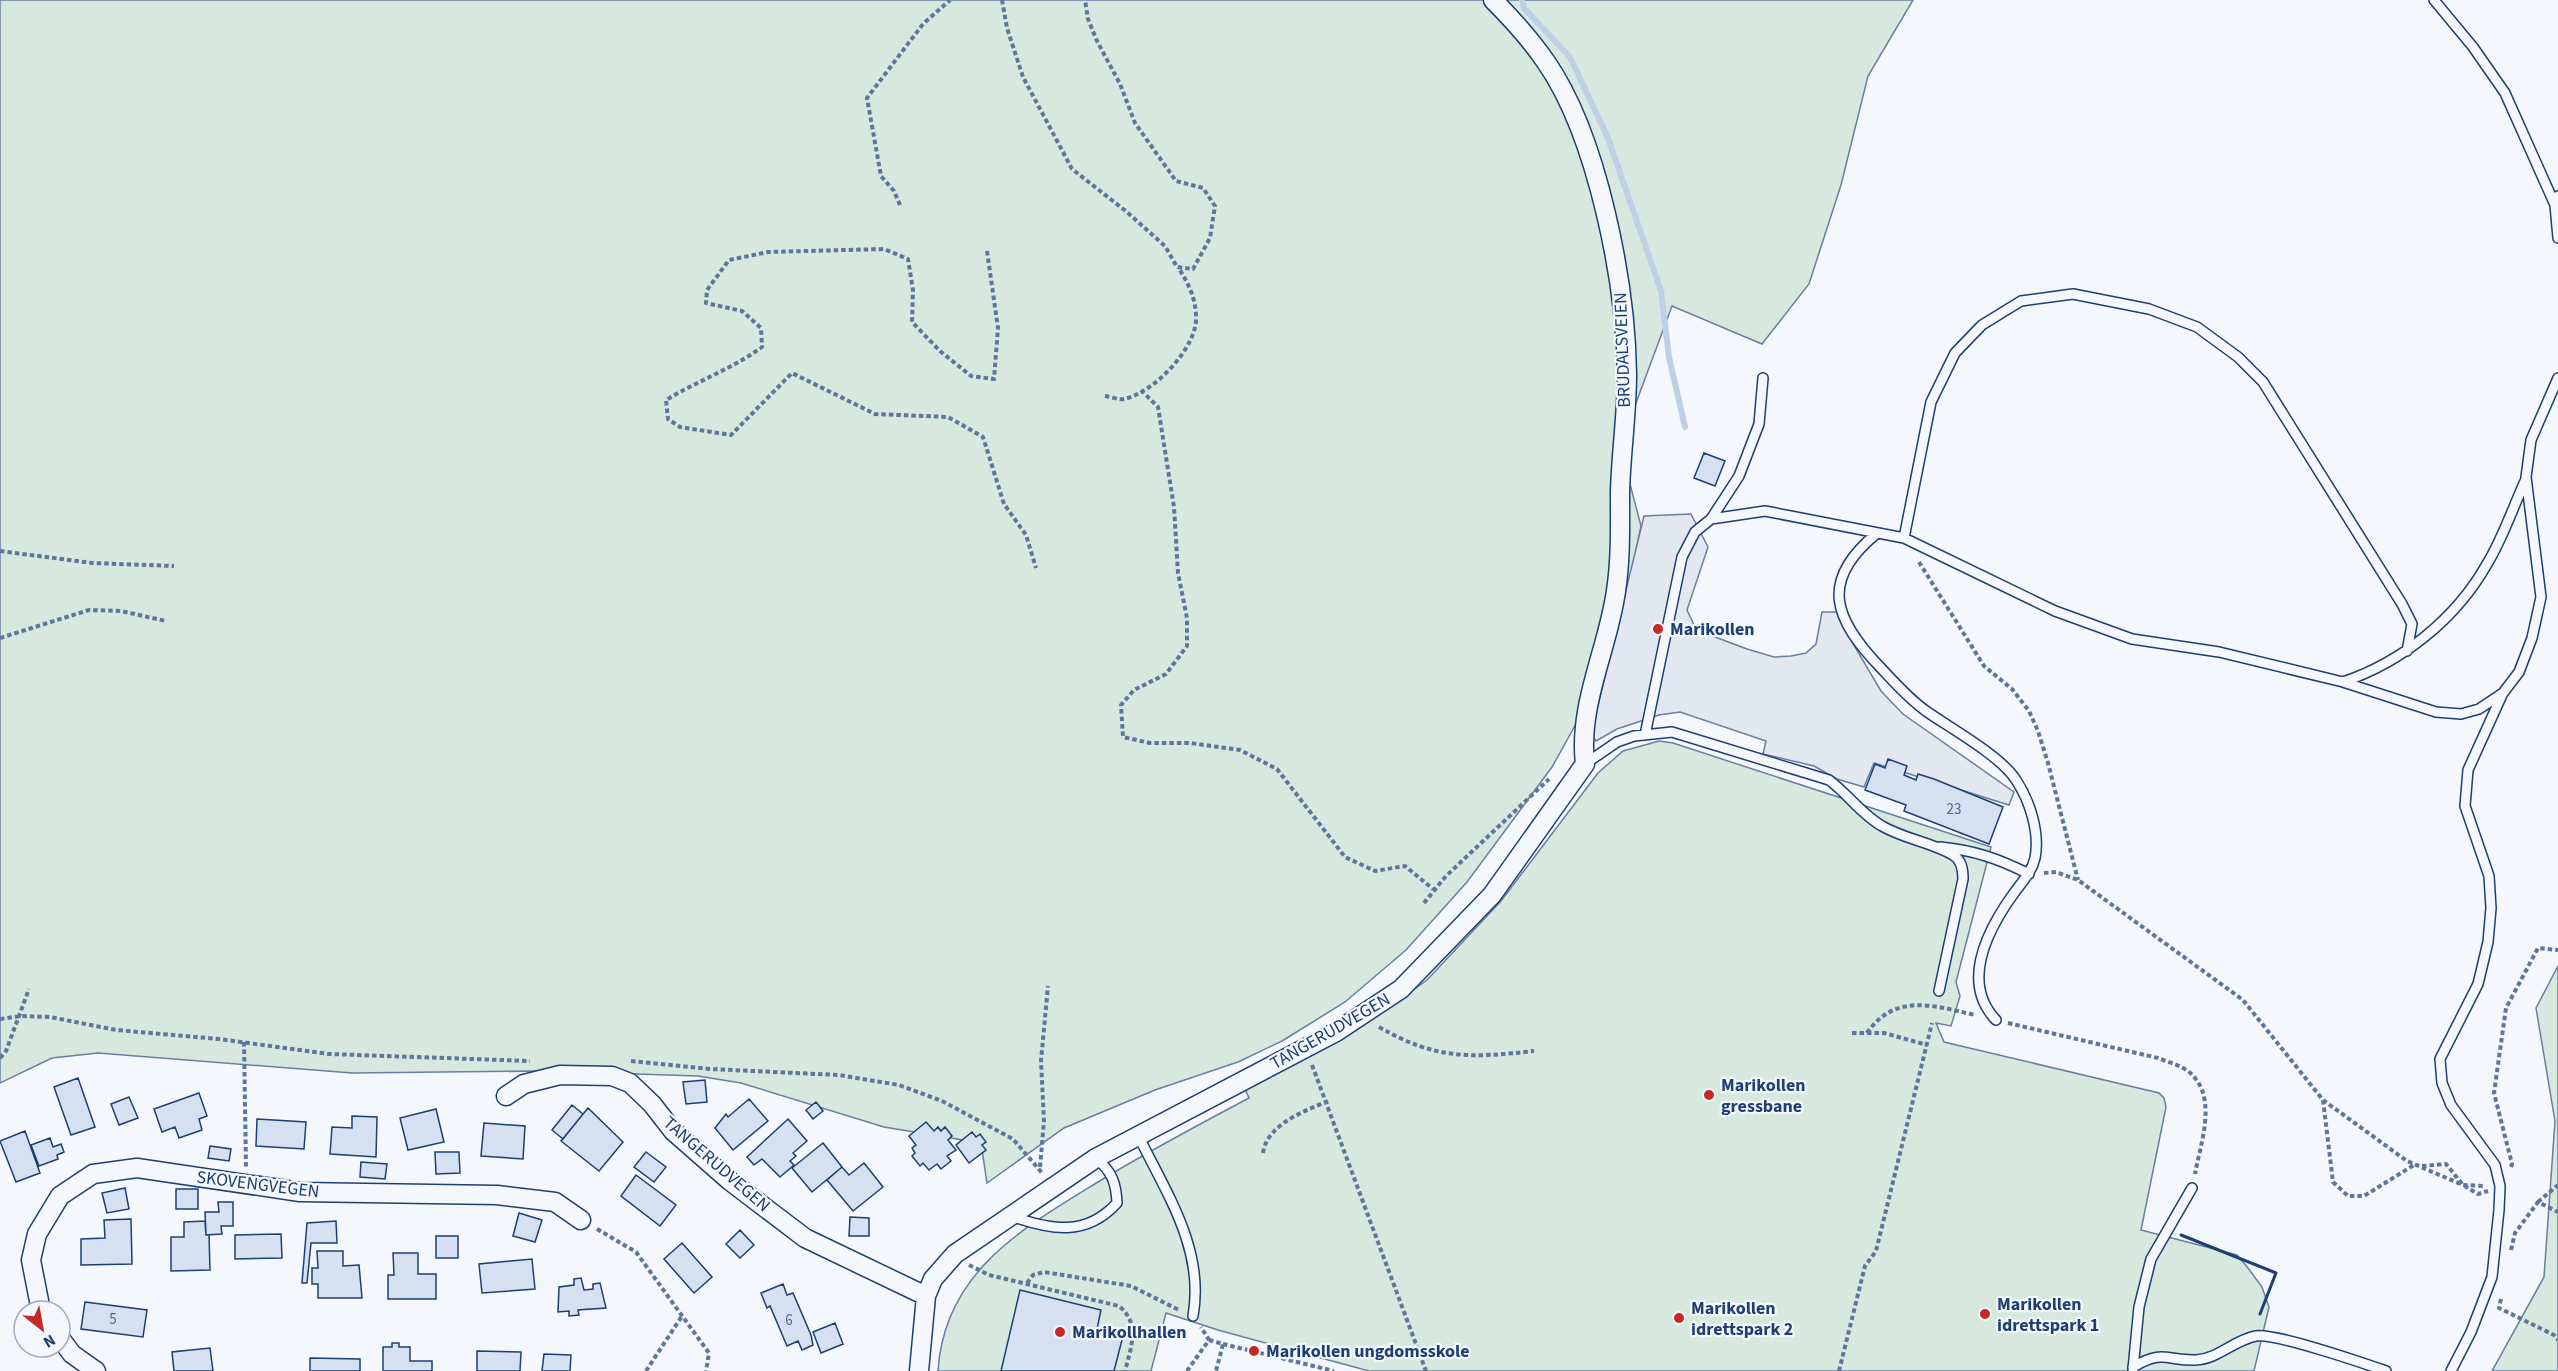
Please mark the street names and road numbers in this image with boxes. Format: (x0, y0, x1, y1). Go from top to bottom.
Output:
street label: BRUDALSVEIEN (1608, 292, 1637, 408)
street label: TANGERUDVEGEN (1266, 987, 1395, 1076)
street label: TANGERUDVEGEN (658, 1111, 776, 1218)
street label: SKOVENGVEGEN (195, 1165, 321, 1204)

